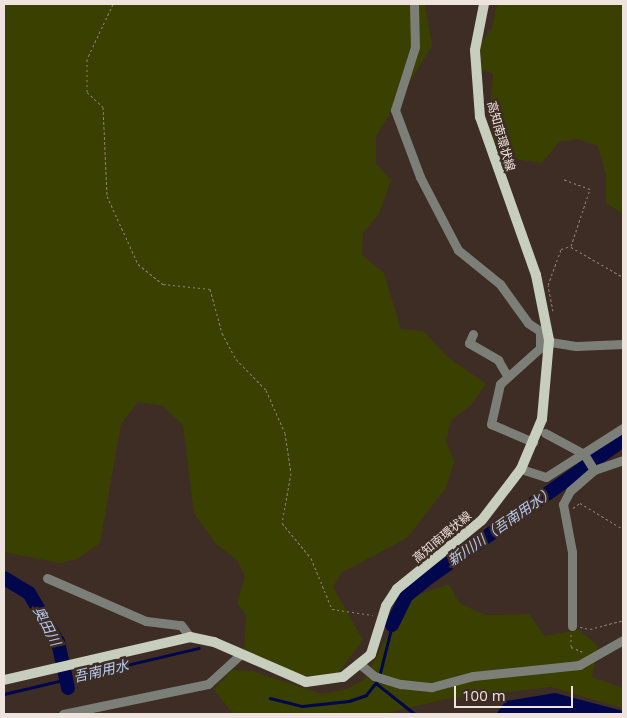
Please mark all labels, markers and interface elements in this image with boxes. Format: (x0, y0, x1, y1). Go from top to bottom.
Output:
street label: 高知南環状線 (484, 99, 518, 173)
water label: 新川川（吾南用水） (445, 483, 557, 569)
street label: 高知南環状線 (410, 508, 474, 566)
water label: 奥田川 (30, 603, 64, 649)
water label: 吾南用水 (72, 657, 130, 685)
scale bar (457, 676, 576, 708)
text: 100 m (462, 685, 506, 705)

